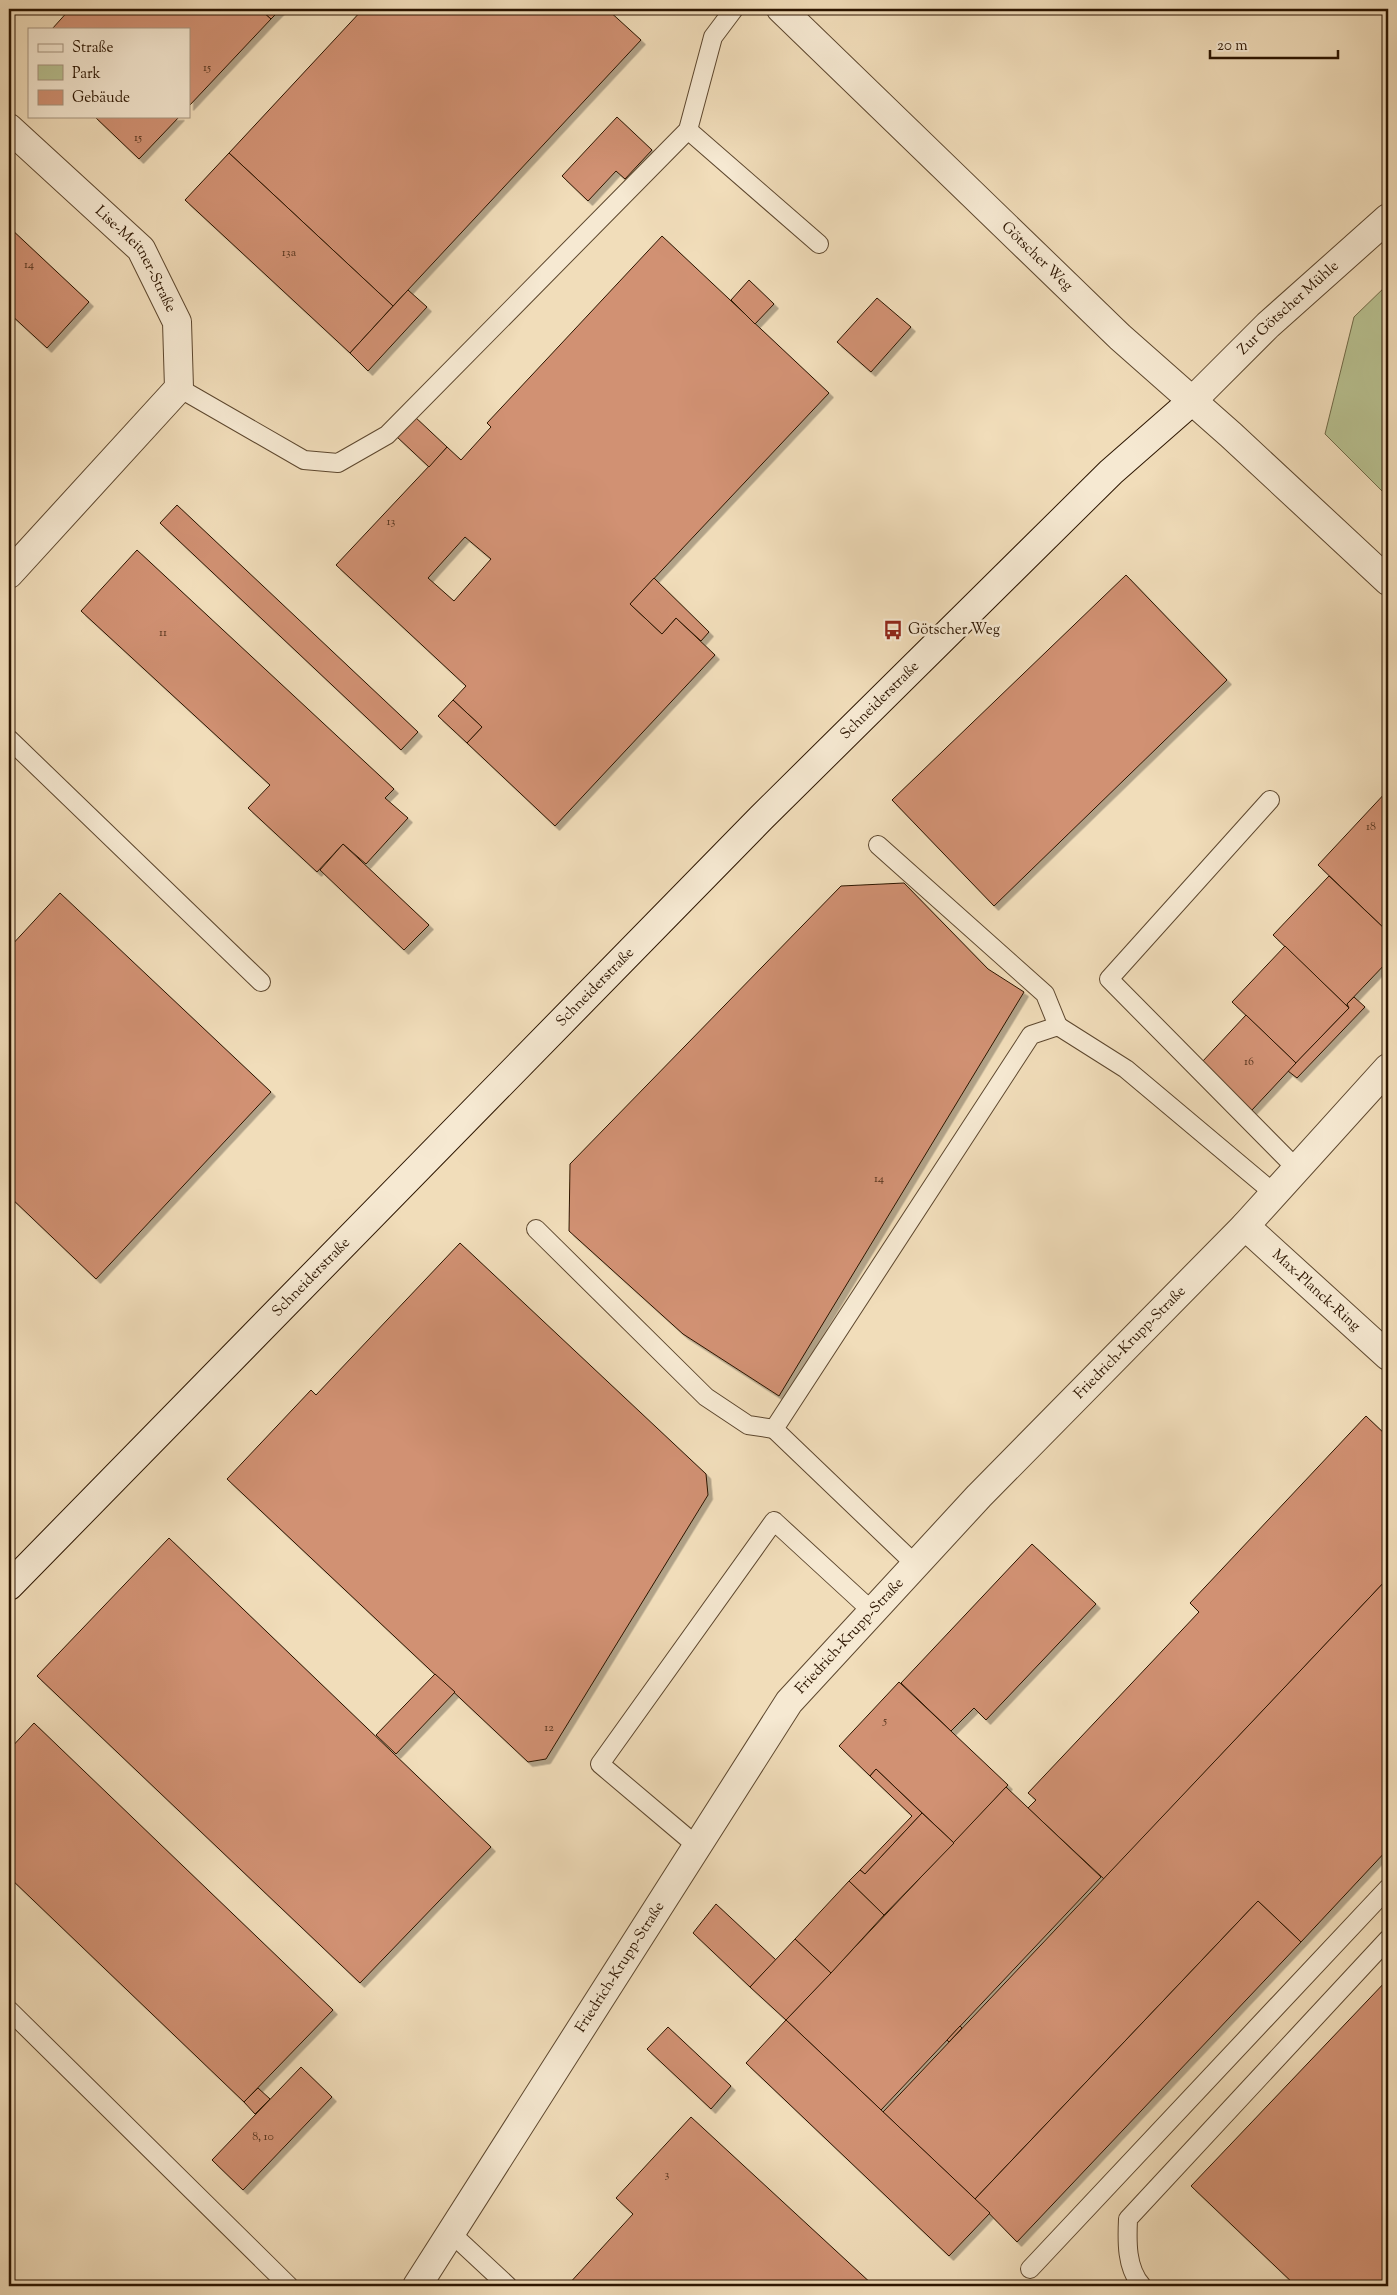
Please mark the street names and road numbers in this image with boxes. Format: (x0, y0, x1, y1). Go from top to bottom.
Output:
street label: Lise-Meitner-Straße (90, 201, 181, 316)
street label: Götscher Weg (996, 217, 1077, 296)
street label: Zur Götscher Mühle (1233, 256, 1344, 360)
street label: Schneiderstraße (836, 657, 924, 744)
street label: Schneiderstraße (551, 943, 639, 1032)
street label: Schneiderstraße (267, 1233, 355, 1322)
street label: Max-Planck-Ring (1267, 1245, 1365, 1336)
street label: Friedrich-Krupp-Straße (1069, 1281, 1191, 1404)
street label: Friedrich-Krupp-Straße (791, 1573, 909, 1699)
street label: Friedrich-Krupp-Straße (571, 1898, 670, 2037)

